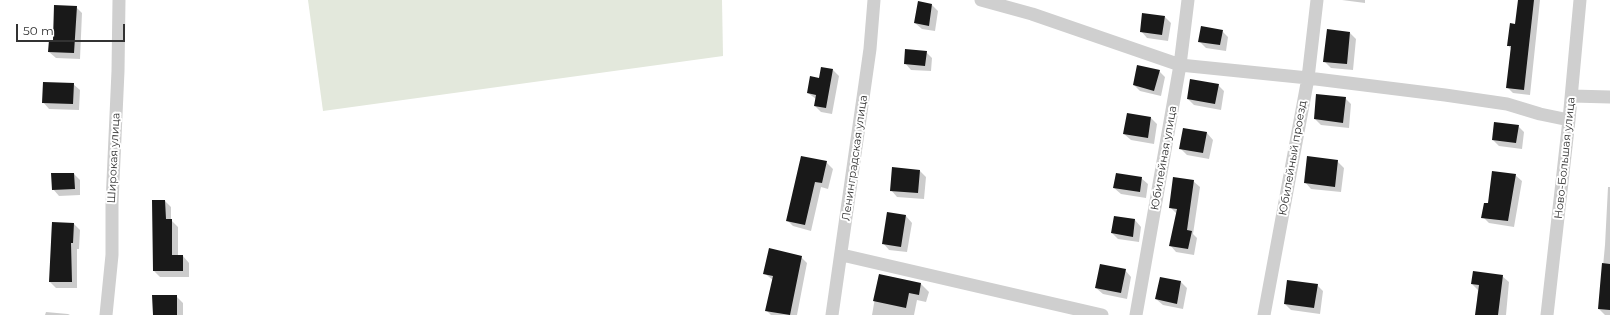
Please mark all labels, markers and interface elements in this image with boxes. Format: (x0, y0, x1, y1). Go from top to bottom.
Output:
scale bar (18, 16, 127, 42)
text: 50 m (23, 23, 54, 38)
street label: Ленинградская улица (840, 94, 870, 222)
street label: Ново-Большая улица (1552, 96, 1578, 220)
street label: Юбилейный проезд (1276, 100, 1310, 216)
street label: Юбилейная улица (1148, 105, 1180, 211)
street label: Широкая улица (105, 112, 123, 204)

